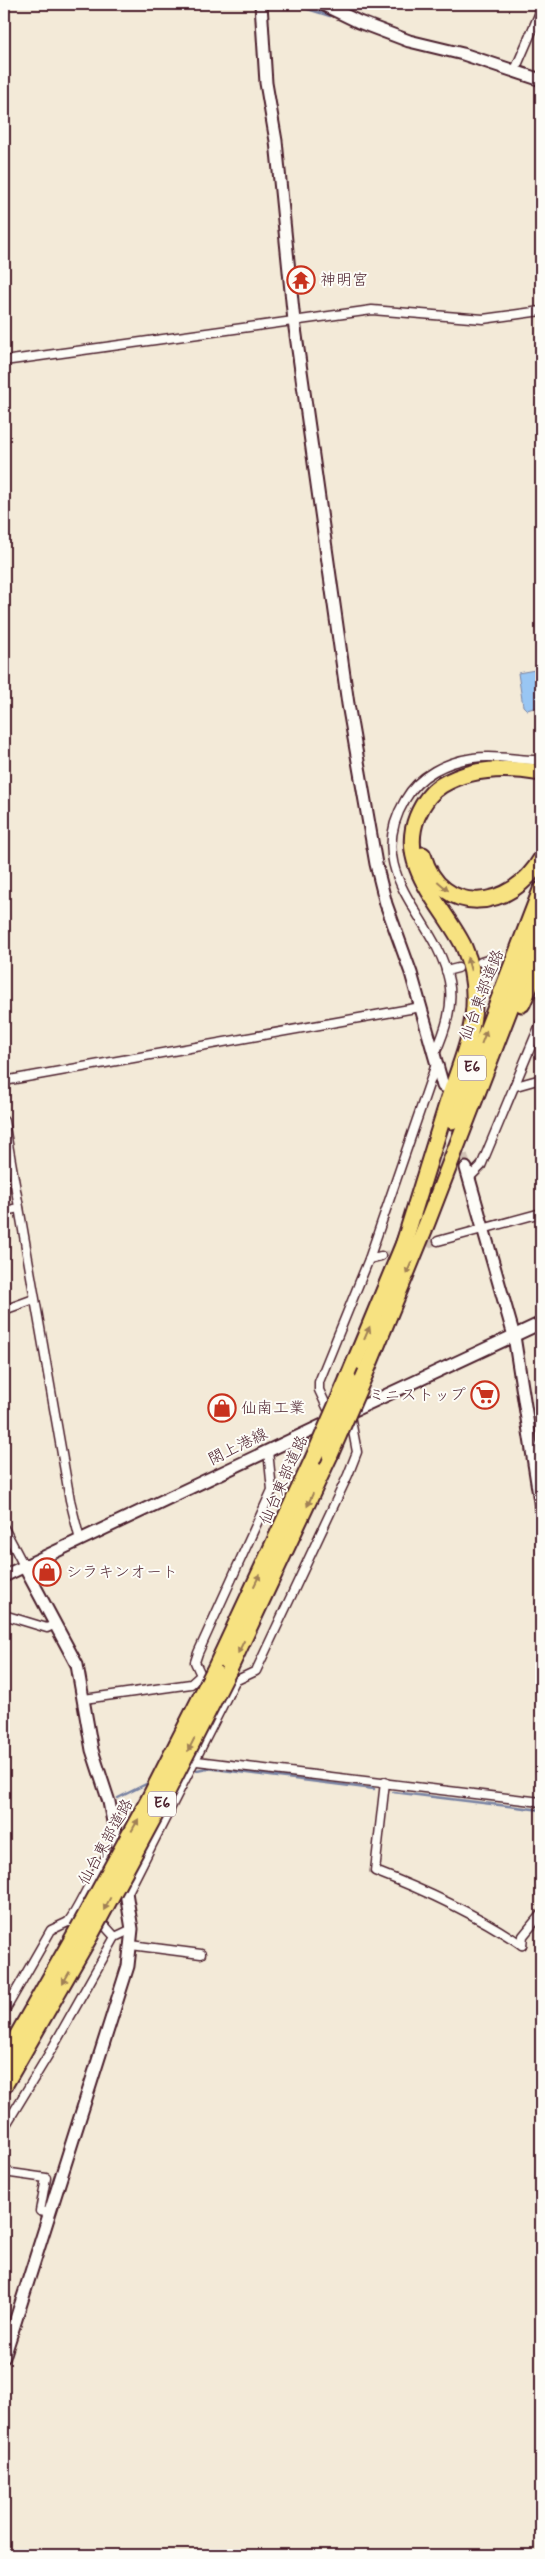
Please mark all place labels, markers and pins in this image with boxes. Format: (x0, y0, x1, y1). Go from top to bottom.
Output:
temple icon: 神明宮 (286, 265, 316, 295)
place label: 神明宮 (320, 270, 368, 291)
supermarket icon: ミニストップ (470, 1380, 500, 1410)
place label: ミニストップ (368, 1385, 466, 1406)
shop icon: 仙南工業 (207, 1393, 237, 1423)
place label: 仙南工業 (241, 1398, 305, 1419)
shop icon: シラキンオート (32, 1557, 62, 1587)
place label: シラキンオート (66, 1562, 178, 1583)

